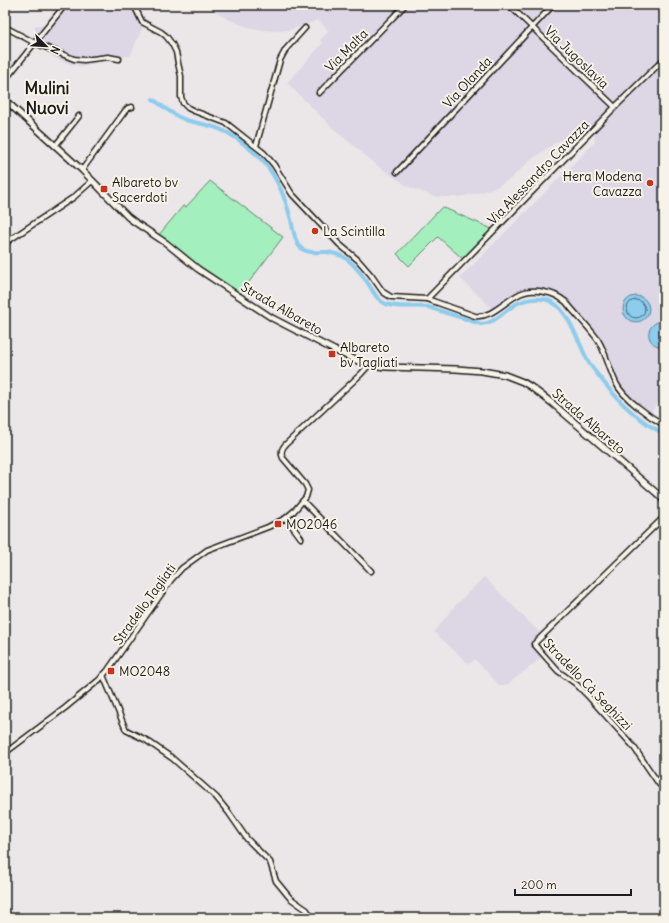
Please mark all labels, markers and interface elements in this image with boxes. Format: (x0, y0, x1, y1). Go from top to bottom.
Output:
street label: Via Jugoslavia (541, 22, 612, 92)
street label: Via Malta (321, 25, 372, 76)
north arrow (26, 26, 66, 66)
text: N (47, 44, 63, 56)
street label: Via Olanda (439, 53, 496, 112)
district label: Mulini Nuovi (25, 77, 70, 119)
street label: Via Alessandro Cavazza (484, 116, 593, 228)
place label: Hera Modena Cavazza (563, 168, 642, 200)
place label: Albareto bv Sacerdoti (112, 174, 179, 206)
marker: Hera Modena Cavazza (645, 178, 655, 188)
marker: Albareto bv Sacerdoti (99, 184, 109, 194)
place label: La Scintilla (323, 223, 385, 240)
marker: La Scintilla (310, 226, 320, 236)
street label: Strada Albareto (238, 278, 326, 339)
place label: Albareto bv Tagliati (340, 339, 398, 371)
marker: Albareto bv Tagliati (327, 349, 337, 359)
street label: Strada Albareto (549, 385, 629, 458)
place label: MO2046 (286, 516, 337, 533)
marker: MO2046 (273, 519, 283, 529)
street label: Stradello Tagliati (109, 560, 179, 648)
street label: Stradello Cà Seghizzi (540, 635, 636, 734)
place label: MO2048 (119, 663, 170, 680)
marker: MO2048 (106, 666, 116, 676)
scale bar (515, 871, 631, 897)
text: 200 m (521, 877, 557, 892)

